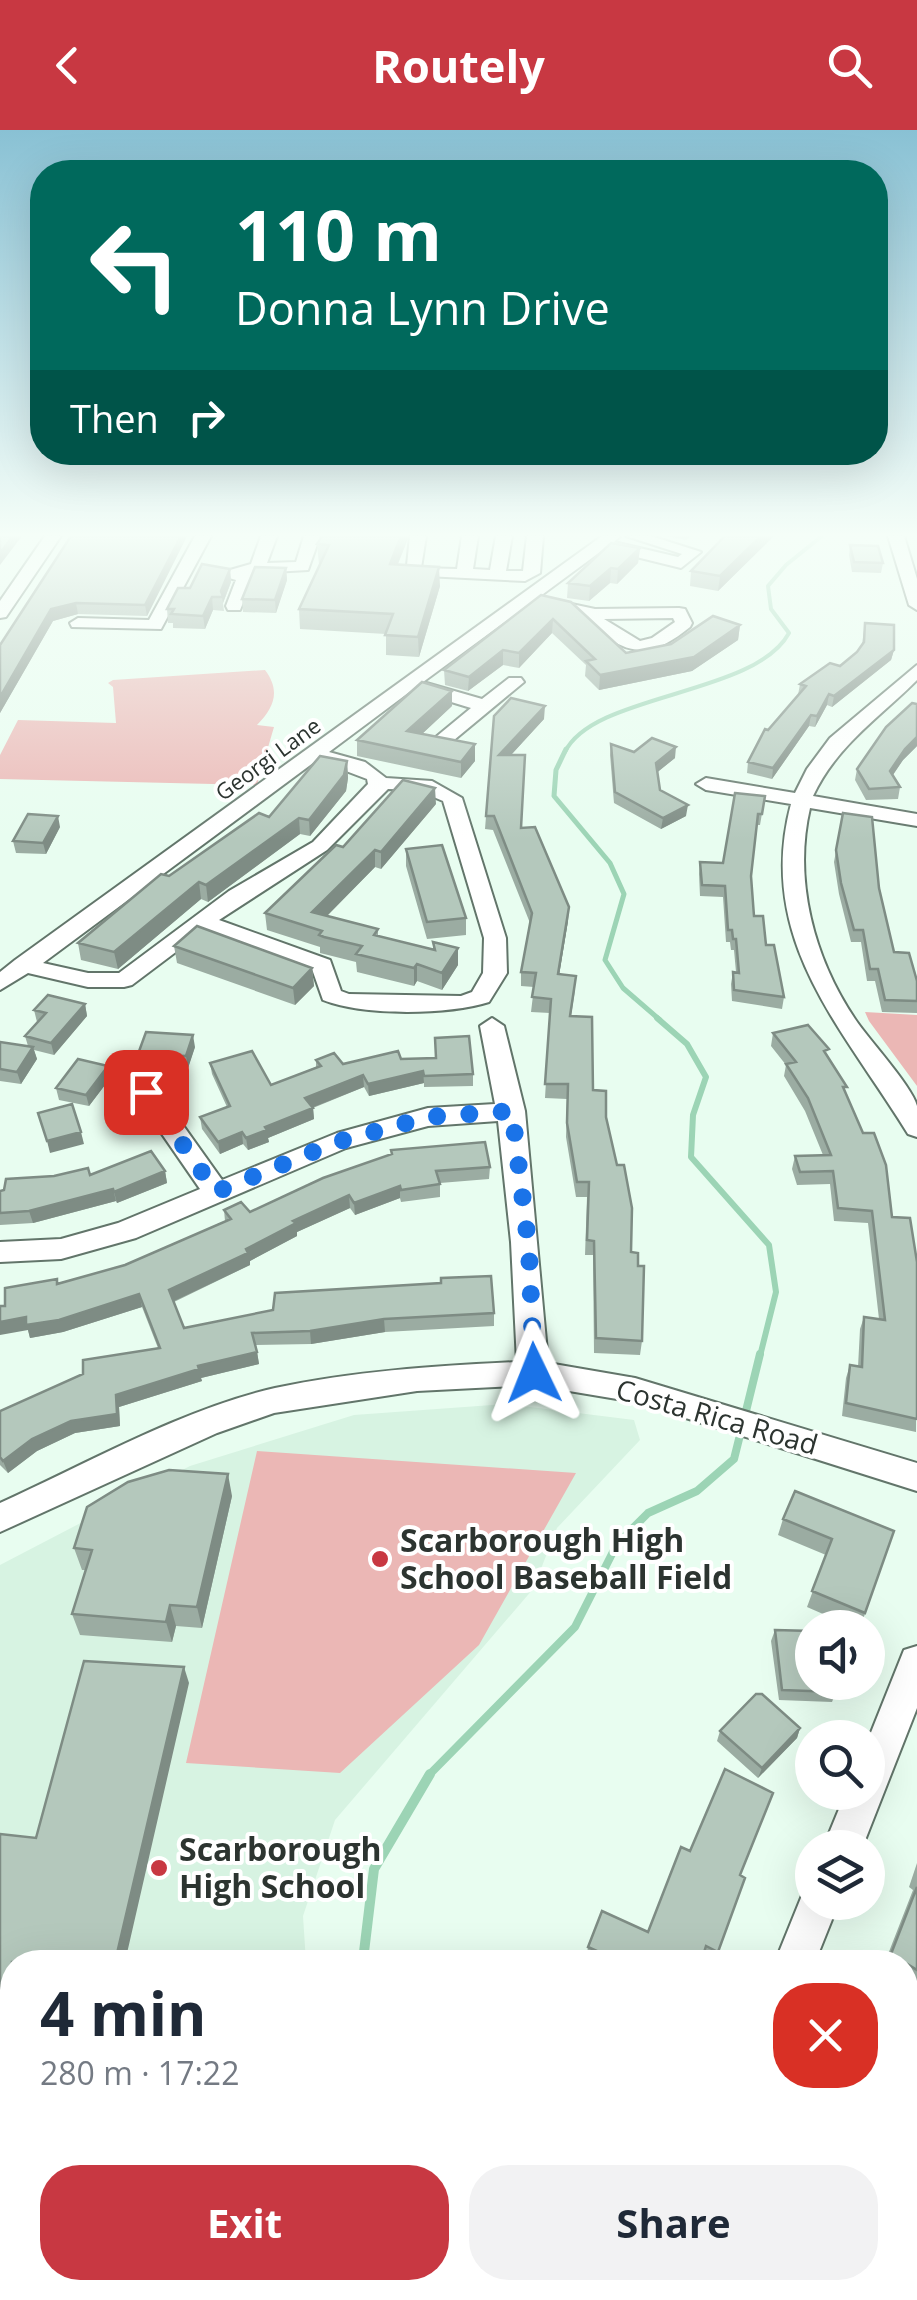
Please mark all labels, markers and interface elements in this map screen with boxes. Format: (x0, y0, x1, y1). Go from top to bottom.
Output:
text: Routely (372, 35, 545, 96)
icon: back (40, 38, 95, 93)
icon: search (822, 38, 877, 93)
text: 110 m (235, 186, 442, 282)
icon: left (70, 200, 200, 330)
text: Donna Lynn Drive (235, 277, 610, 338)
icon: right (179, 390, 234, 445)
text: Then (70, 392, 159, 444)
street label: Georgi Lane (209, 710, 326, 807)
pin (104, 1050, 189, 1135)
icon: arrive (119, 1065, 174, 1120)
position arrow (482, 1321, 586, 1425)
street label: Costa Rica Road (612, 1369, 823, 1463)
place label: Scarborough High School Baseball Field (400, 1518, 732, 1598)
marker: Scarborough High School Baseball Field (369, 1548, 391, 1570)
map controls (795, 1610, 885, 1920)
button: sound (795, 1610, 885, 1700)
button: search (795, 1720, 885, 1810)
place label: Scarborough High School (179, 1827, 381, 1907)
button: layers (795, 1830, 885, 1920)
marker: Scarborough High School (148, 1857, 170, 1879)
text: 4 min (40, 1972, 207, 2054)
button: close (773, 1983, 878, 2088)
text: 280 m · 17:22 (40, 2051, 239, 2094)
button: Exit (40, 2165, 449, 2280)
button: Share (469, 2165, 878, 2280)

